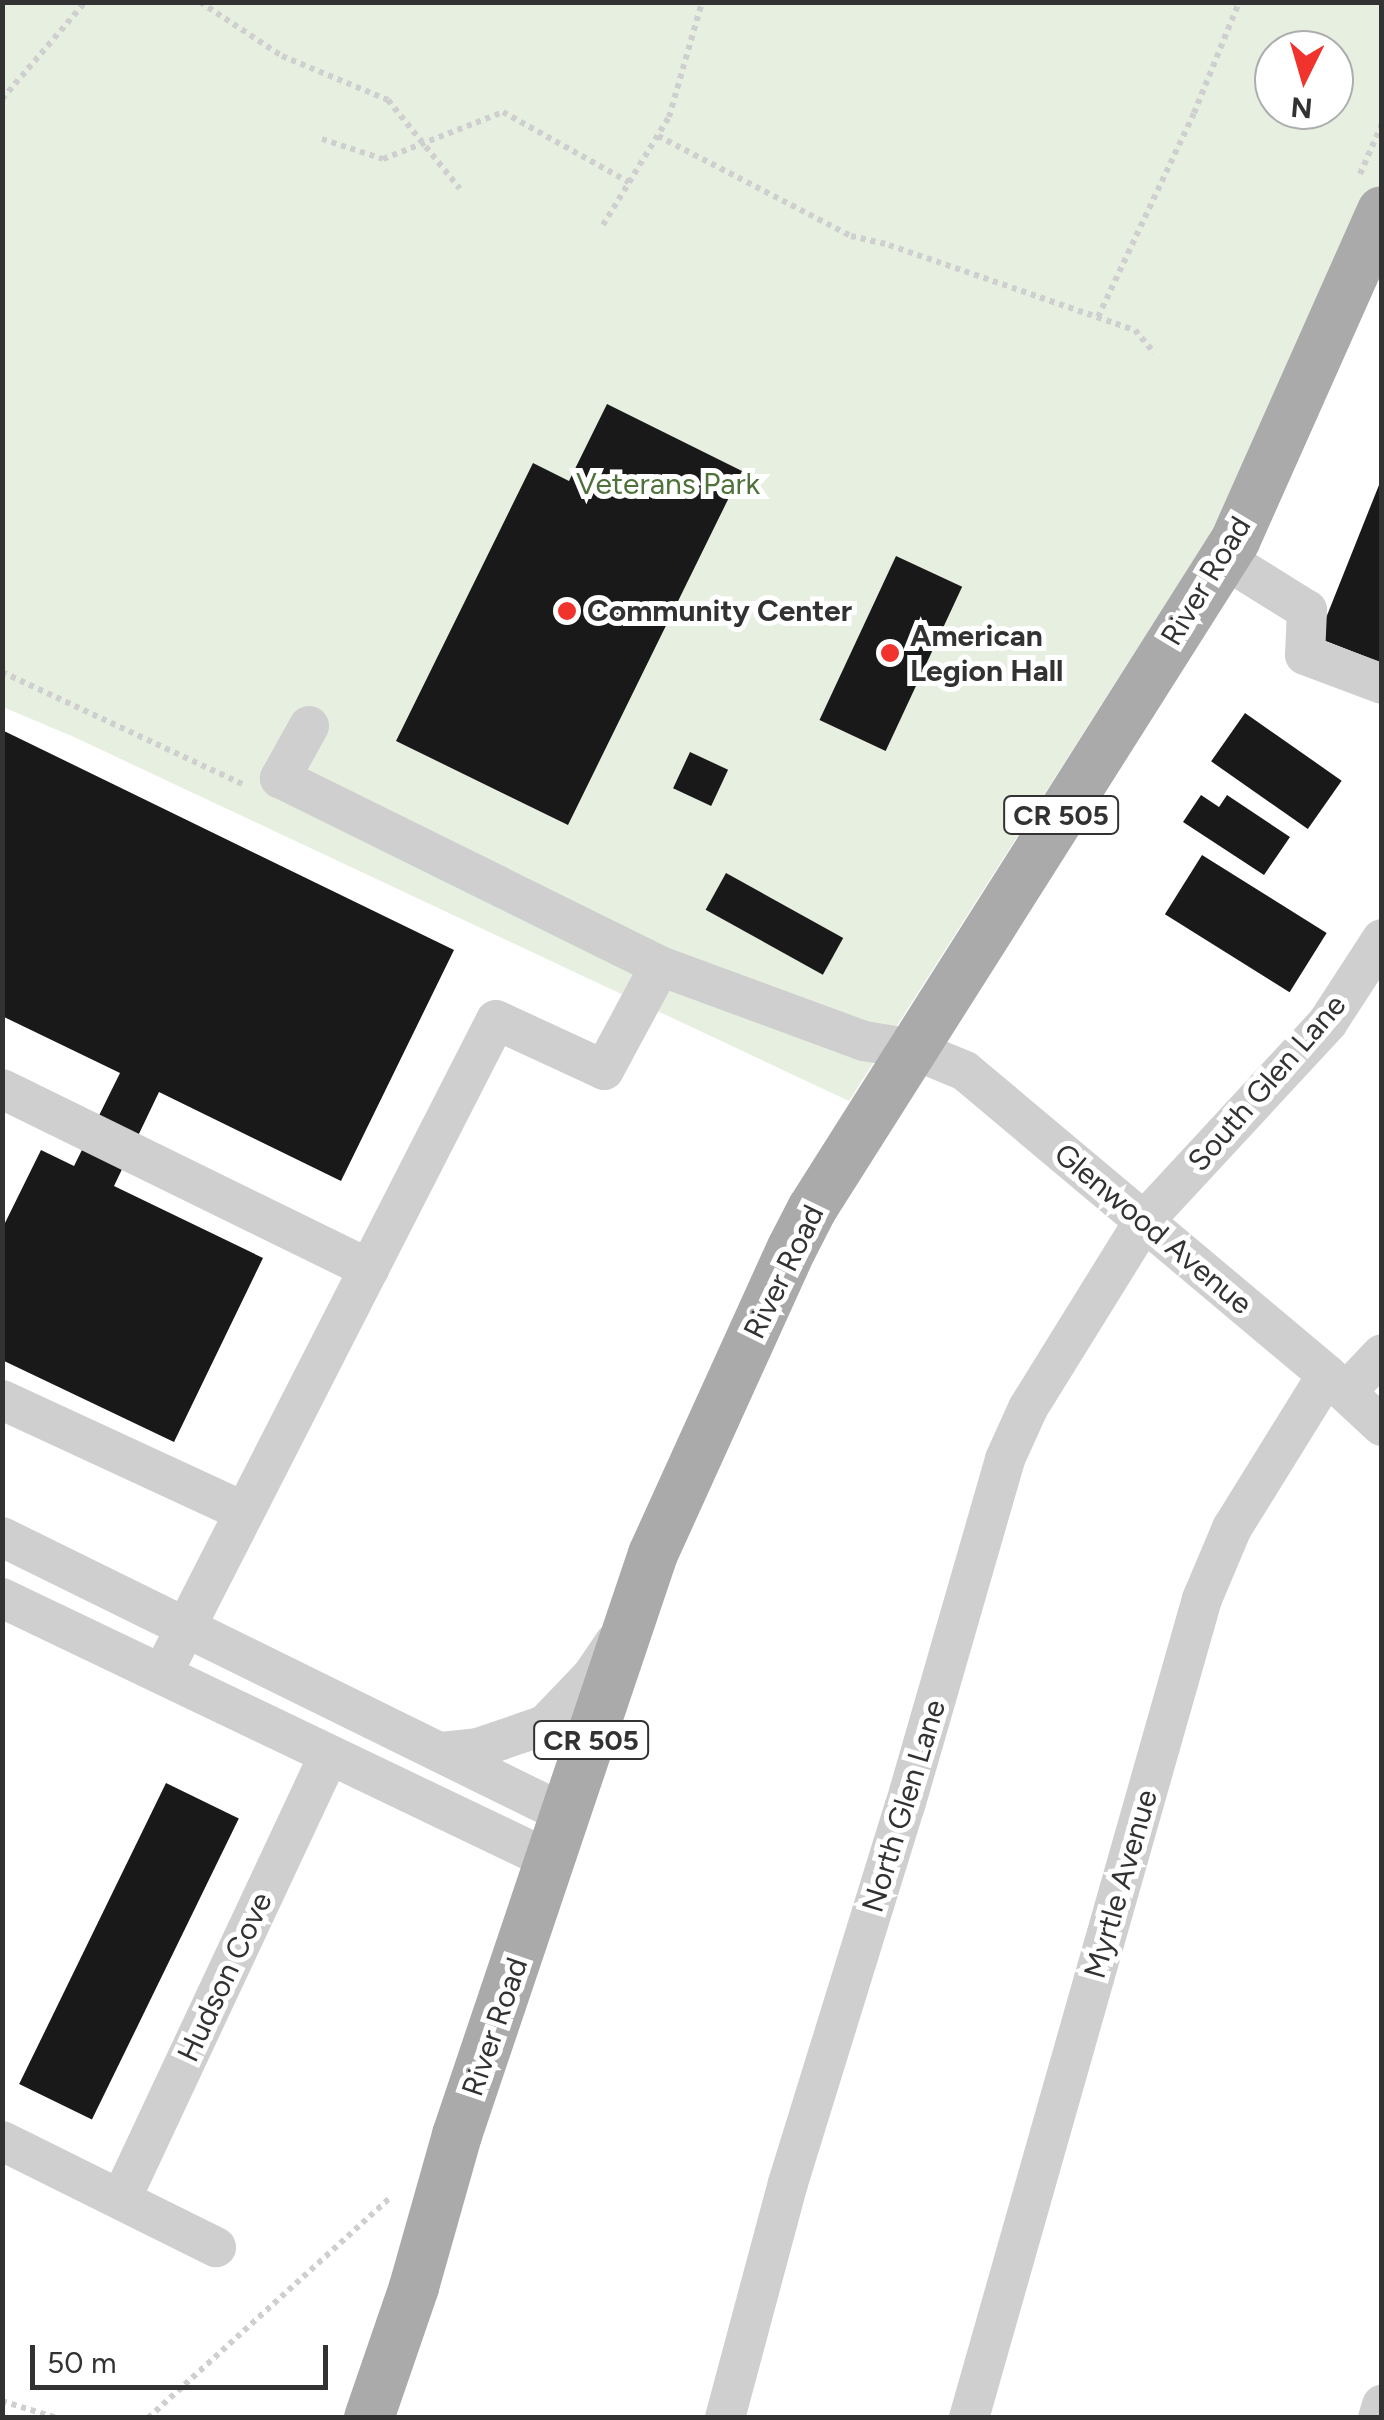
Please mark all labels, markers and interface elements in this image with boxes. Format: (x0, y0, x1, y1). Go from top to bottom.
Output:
north arrow (1254, 30, 1354, 130)
text: N (1289, 90, 1314, 126)
park label: Veterans Park (576, 466, 760, 502)
street label: River Road (1153, 510, 1259, 652)
place label: Community Center (587, 593, 852, 629)
marker: Community Center (556, 600, 578, 622)
place label: American Legion Hall (910, 618, 1063, 688)
marker: American Legion Hall (879, 642, 901, 664)
road number: CR 505 (1001, 792, 1121, 838)
street label: South Glen Lane (1181, 987, 1353, 1179)
street label: Glenwood Avenue (1047, 1136, 1259, 1322)
street label: River Road (736, 1199, 832, 1345)
street label: North Glen Lane (855, 1695, 953, 1917)
road number: CR 505 (531, 1717, 651, 1763)
street label: Myrtle Avenue (1077, 1786, 1165, 1982)
street label: Hudson Cove (170, 1887, 280, 2067)
street label: River Road (455, 1953, 535, 2101)
scale bar (35, 2325, 332, 2387)
text: 50 m (47, 2344, 116, 2381)

